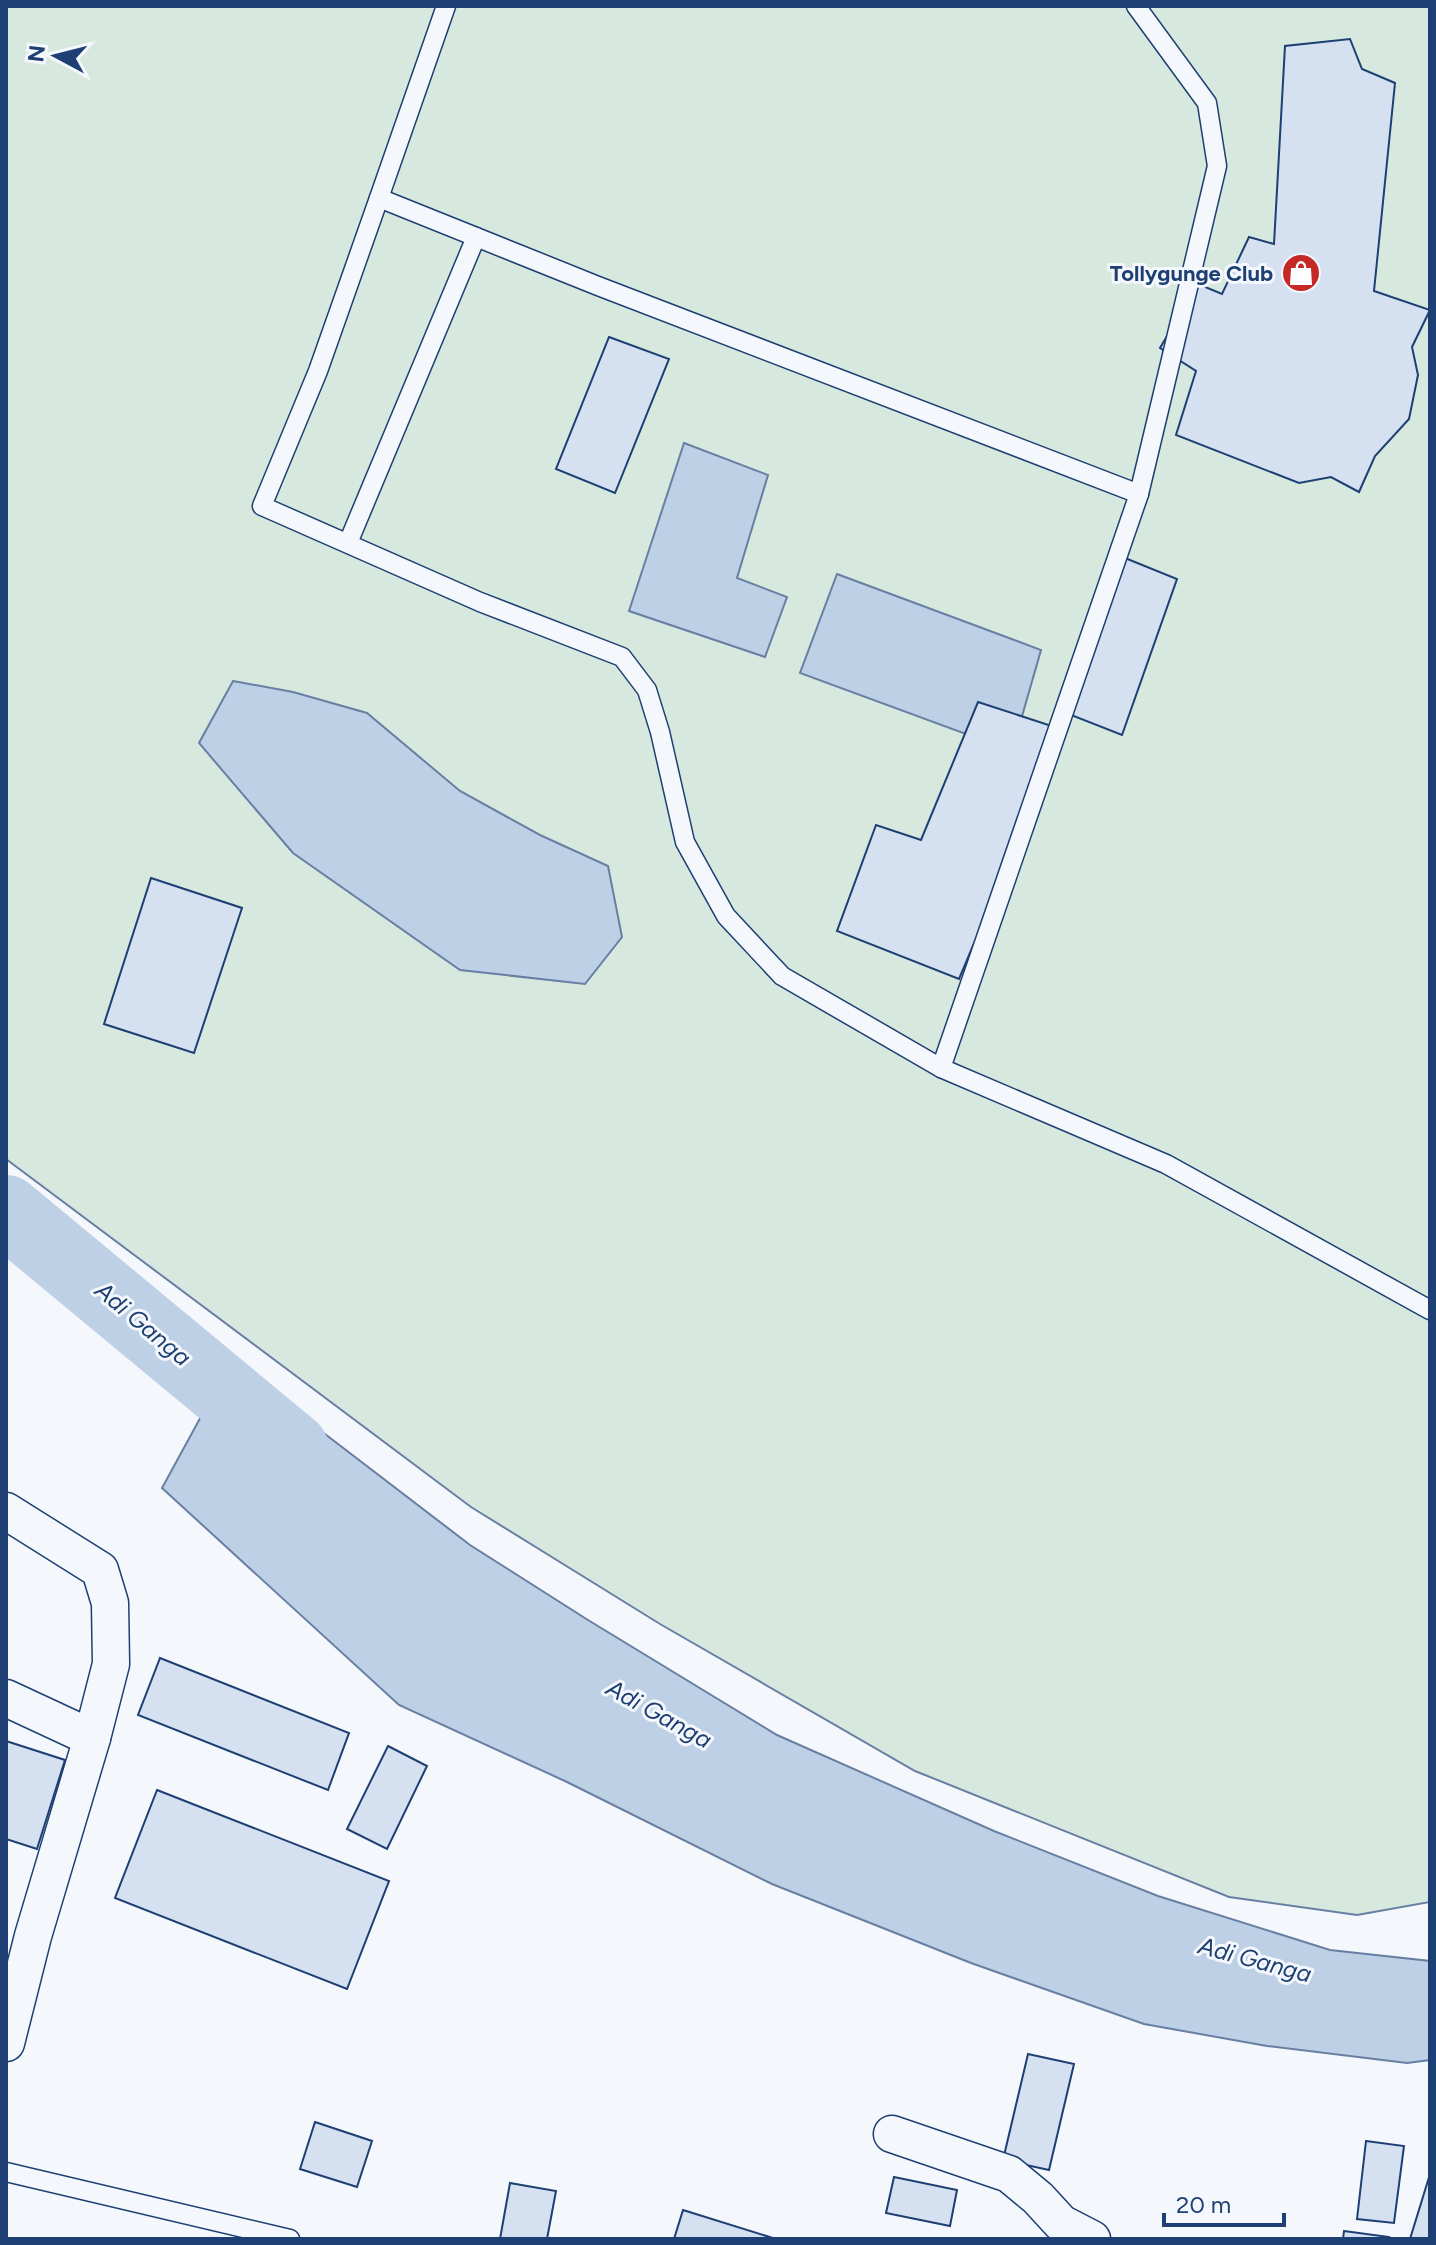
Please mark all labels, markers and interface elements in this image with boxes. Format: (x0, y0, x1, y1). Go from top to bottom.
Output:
north arrow (16, 16, 96, 96)
text: N (22, 44, 51, 64)
shop icon: Tollygunge Club (1280, 252, 1322, 294)
place label: Tollygunge Club (1110, 260, 1273, 287)
water label: Adi Ganga (89, 1275, 197, 1372)
water label: Adi Ganga (601, 1672, 717, 1754)
water label: Adi Ganga (1195, 1930, 1315, 1988)
scale bar (1164, 2177, 1284, 2227)
text: 20 m (1176, 2190, 1231, 2219)

